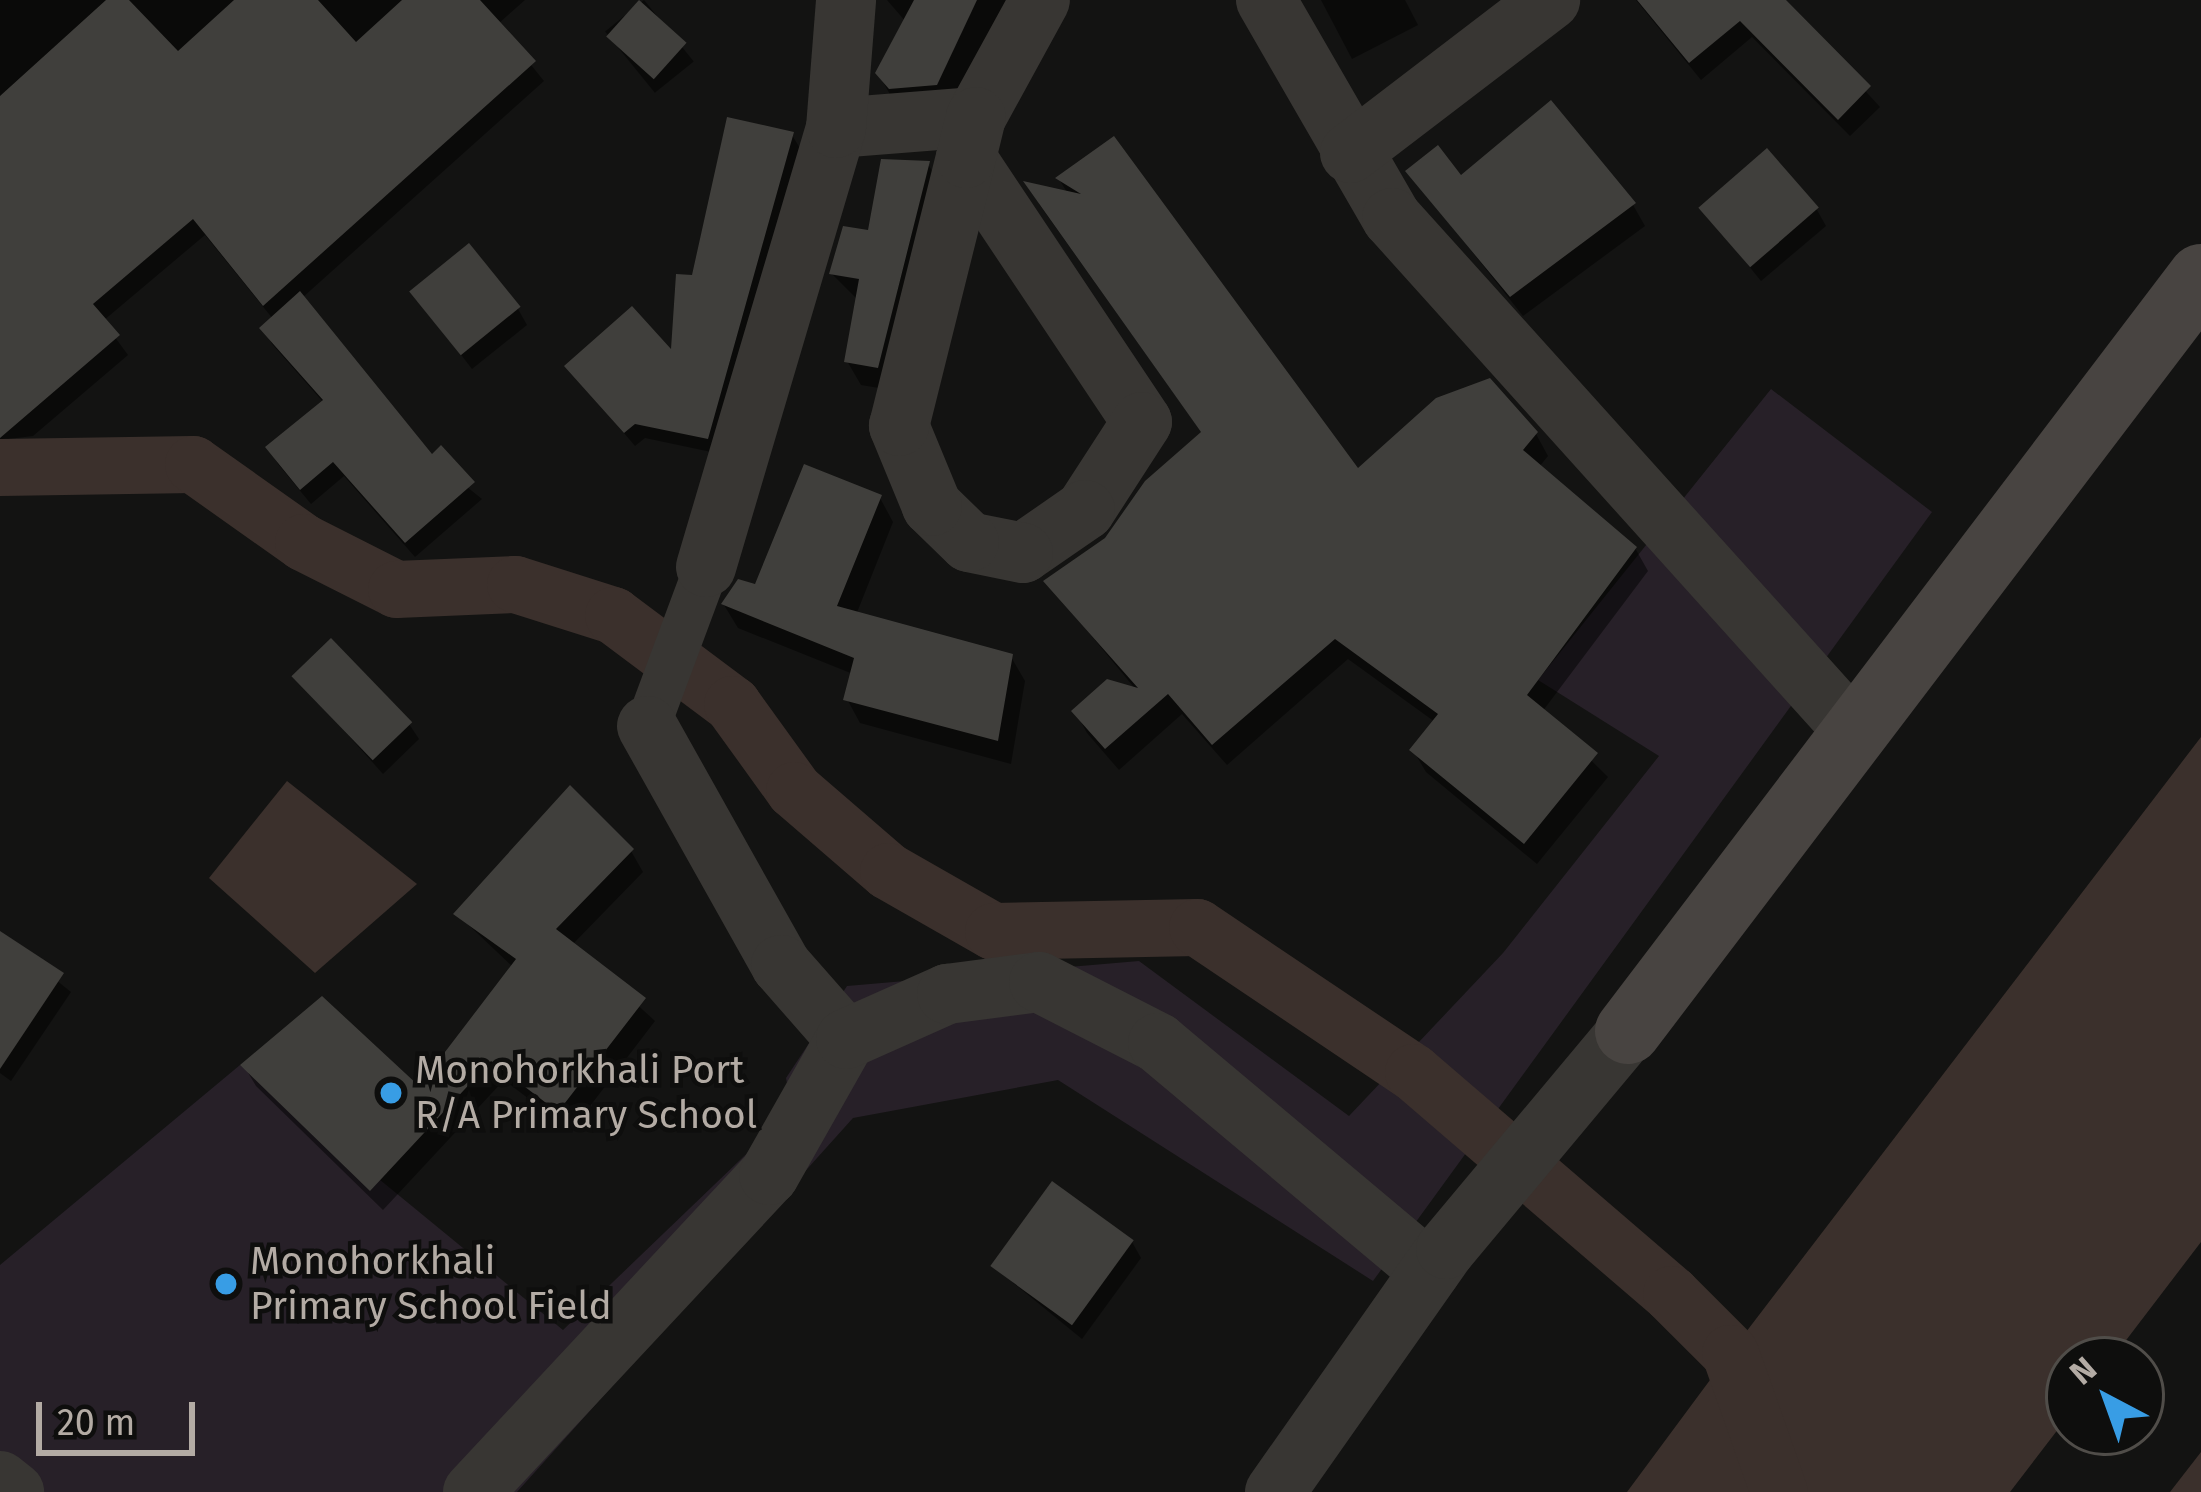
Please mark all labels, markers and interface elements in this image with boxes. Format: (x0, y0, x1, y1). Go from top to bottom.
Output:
place label: Monohorkhali Port R/A Primary School (415, 1048, 757, 1139)
marker: Monohorkhali Port R/A Primary School (378, 1080, 404, 1106)
place label: Monohorkhali Primary School Field (250, 1239, 612, 1330)
marker: Monohorkhali Primary School Field (213, 1271, 239, 1297)
north arrow (2045, 1336, 2165, 1456)
text: N (2062, 1349, 2105, 1393)
scale bar (42, 1378, 201, 1452)
text: 20 m (57, 1401, 135, 1445)

